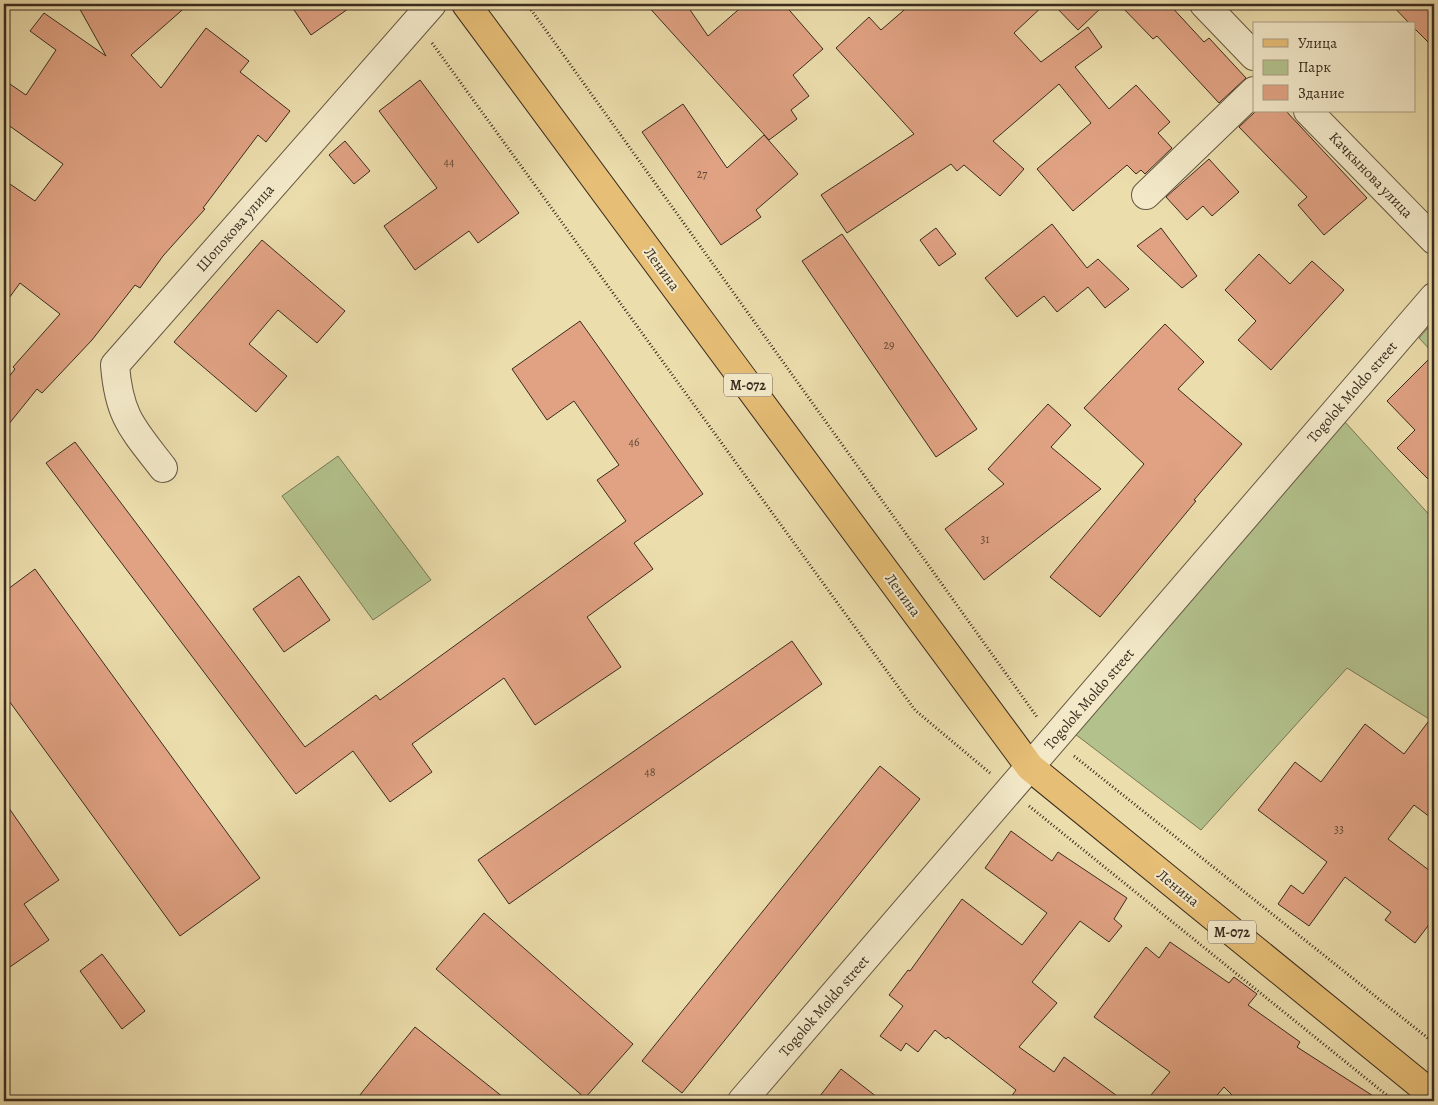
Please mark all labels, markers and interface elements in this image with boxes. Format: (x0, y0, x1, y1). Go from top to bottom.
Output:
legend (1253, 22, 1416, 112)
text: Улица (1298, 33, 1337, 53)
text: Парк (1298, 57, 1331, 77)
text: Здание (1298, 83, 1345, 103)
street label: Качкынова улица (1325, 127, 1417, 223)
house number: 44 (444, 154, 455, 170)
house number: 27 (697, 166, 708, 182)
street label: Шопокова улица (191, 180, 279, 276)
street label: Ленина (639, 243, 685, 295)
house number: 29 (883, 337, 895, 353)
street label: Togolok Moldo street (1302, 337, 1402, 447)
road number: М-072 (724, 374, 772, 396)
house number: 46 (629, 434, 640, 450)
house number: 31 (980, 531, 990, 547)
street label: Ленина (880, 569, 926, 621)
street label: Togolok Moldo street (1039, 644, 1139, 754)
house number: 48 (644, 764, 656, 780)
house number: 33 (1334, 821, 1344, 837)
street label: Ленина (1152, 865, 1204, 911)
road number: М-072 (1208, 920, 1256, 944)
street label: Togolok Moldo street (774, 951, 874, 1061)

